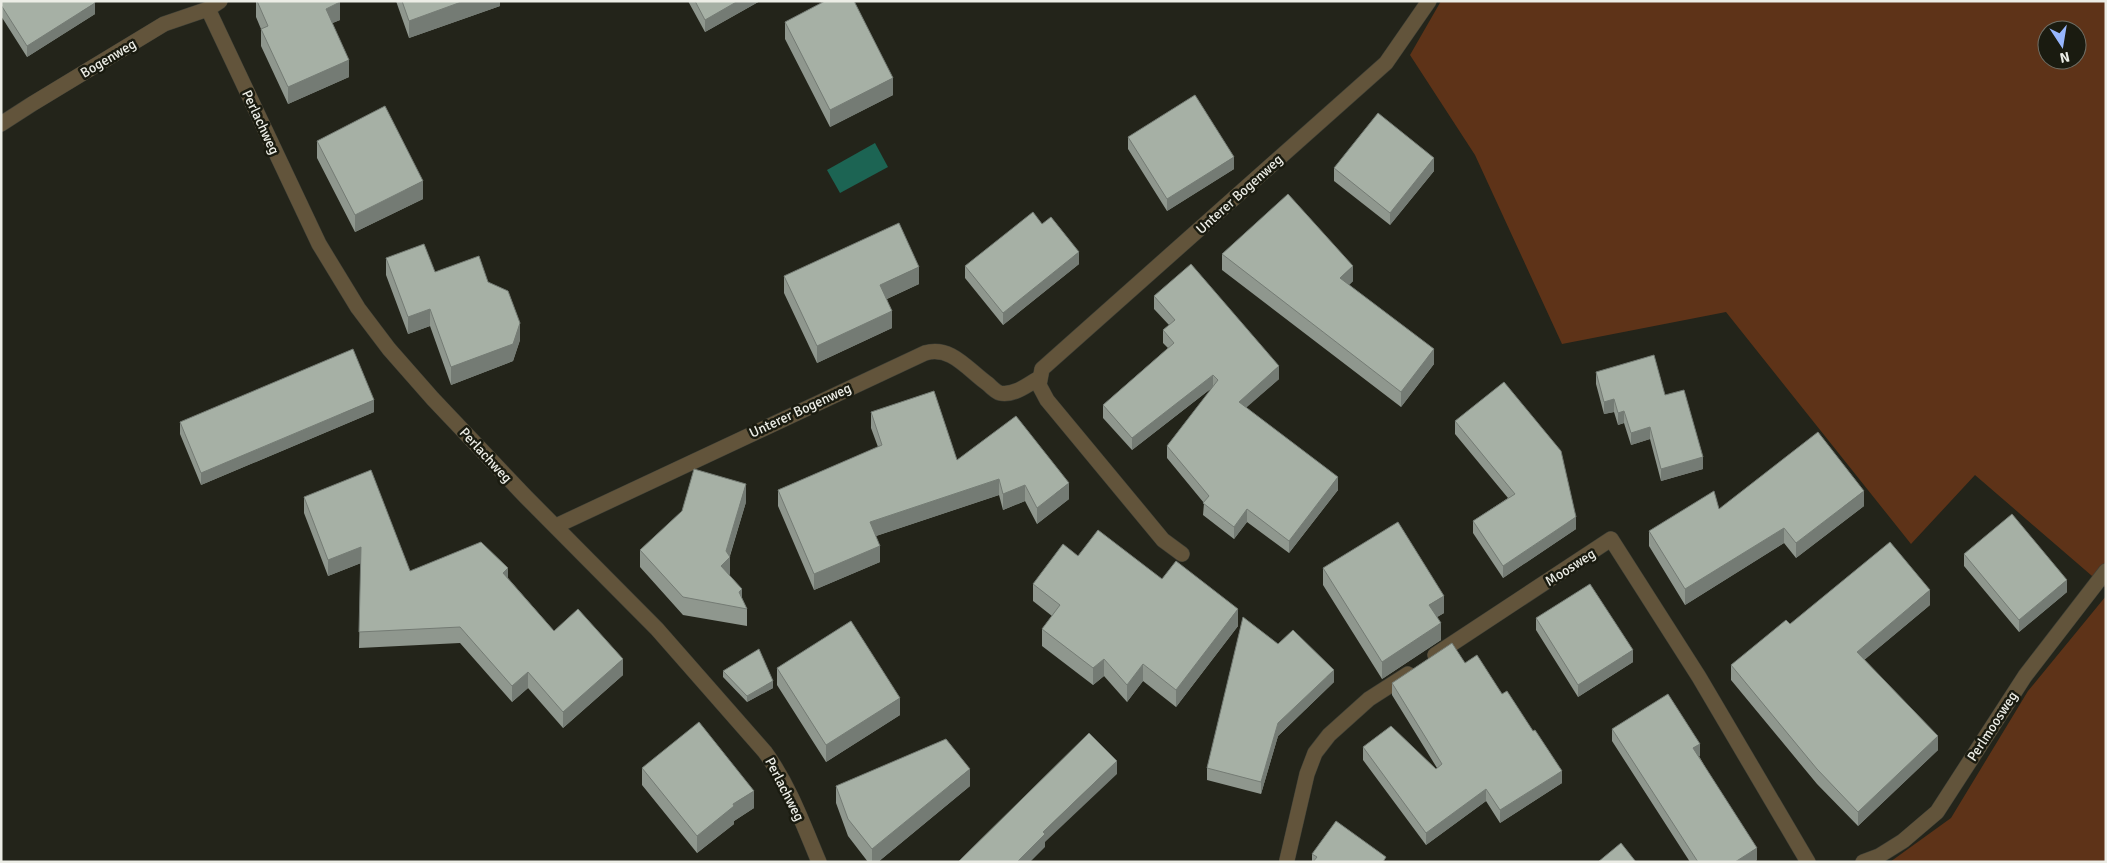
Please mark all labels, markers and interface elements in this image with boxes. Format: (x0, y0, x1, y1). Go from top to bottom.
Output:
north arrow (2037, 20, 2087, 70)
street label: Bogenweg (77, 35, 139, 82)
text: N (2058, 48, 2071, 67)
street label: Perlachweg (238, 87, 283, 157)
street label: Unterer Bogenweg (1192, 151, 1286, 238)
street label: Unterer Bogenweg (746, 379, 854, 442)
street label: Perlachweg (456, 424, 515, 486)
street label: Moosweg (1542, 545, 1599, 590)
street label: Perlmoosweg (1964, 688, 2021, 764)
street label: Perlachweg (761, 755, 808, 824)

